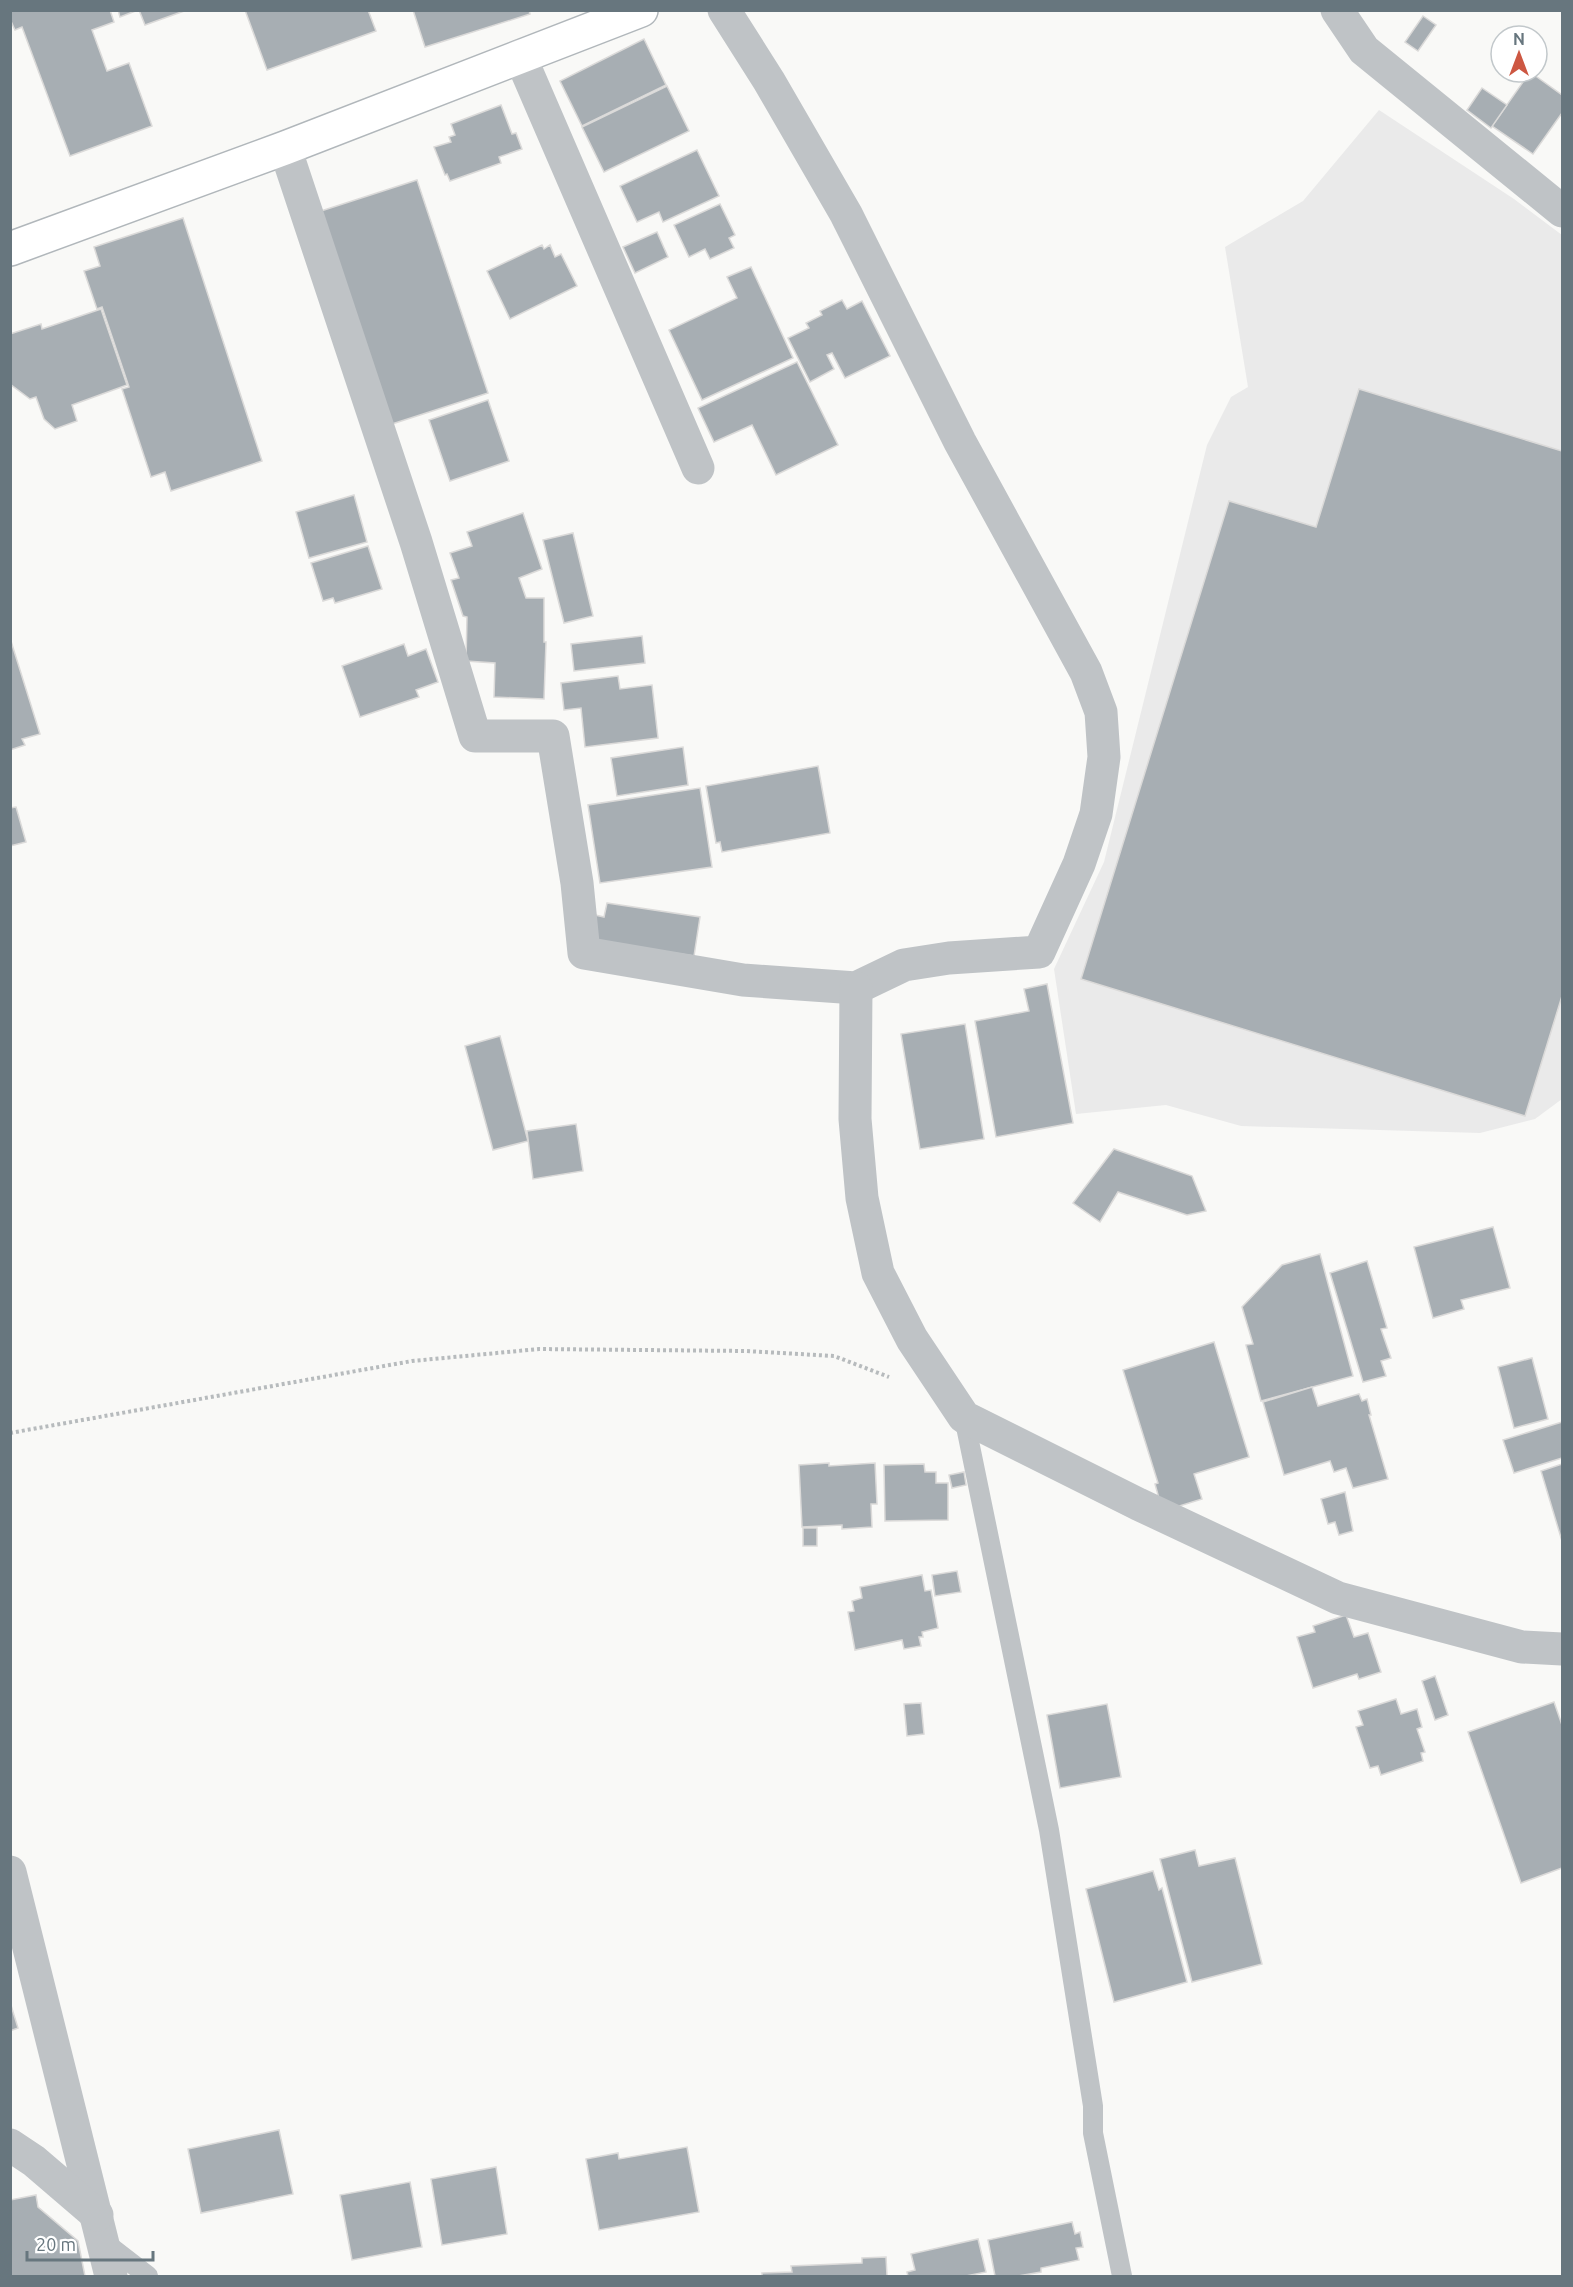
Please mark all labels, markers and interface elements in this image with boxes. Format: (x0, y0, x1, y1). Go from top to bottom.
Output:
north arrow (1489, 24, 1549, 84)
text: N (1513, 30, 1525, 48)
scale bar (27, 2224, 153, 2262)
text: 20 m (36, 2234, 76, 2254)

